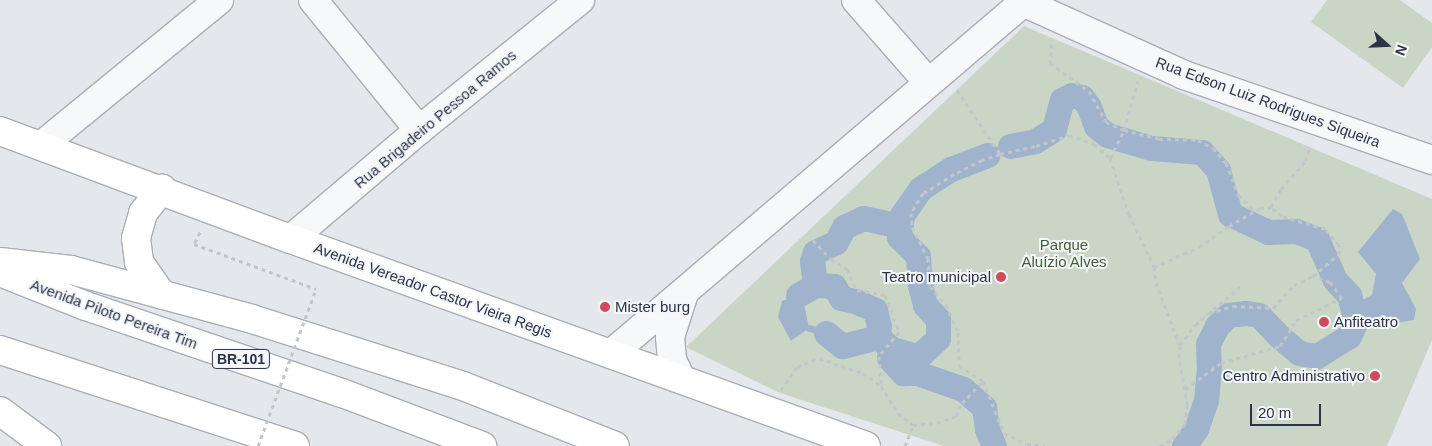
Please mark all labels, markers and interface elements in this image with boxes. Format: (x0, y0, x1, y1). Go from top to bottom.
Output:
north arrow (1362, 20, 1412, 70)
text: N (1392, 43, 1410, 58)
street label: Rua Brigadeiro Pessoa Ramos (350, 46, 520, 192)
street label: Rua Edson Luiz Rodrigues Siqueira (1153, 53, 1383, 151)
park label: Parque Aluízio Alves (1021, 235, 1107, 270)
street label: Avenida Vereador Castor Vieira Regis (311, 238, 555, 342)
place label: Teatro municipal (882, 268, 991, 286)
marker: Teatro municipal (995, 271, 1007, 283)
street label: Avenida Piloto Pereira Tim (28, 275, 200, 353)
place label: Mister burg (615, 298, 690, 316)
marker: Mister burg (599, 301, 611, 313)
place label: Anfiteatro (1334, 313, 1398, 331)
marker: Anfiteatro (1318, 316, 1330, 328)
road number: BR-101 (211, 348, 271, 370)
place label: Centro Administrativo (1222, 367, 1365, 385)
marker: Centro Administrativo (1369, 370, 1381, 382)
scale bar (1252, 394, 1323, 426)
text: 20 m (1258, 404, 1291, 421)

